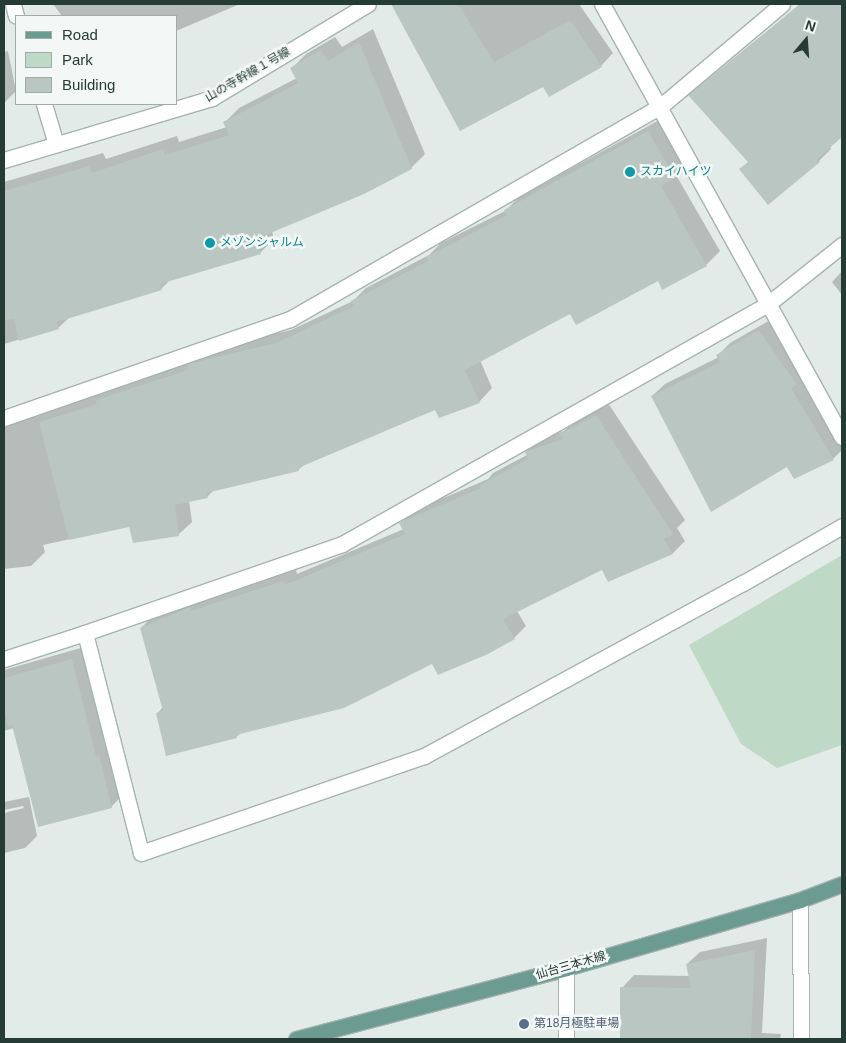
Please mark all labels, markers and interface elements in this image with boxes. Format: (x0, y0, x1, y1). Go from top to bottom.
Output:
legend (15, 15, 178, 105)
north arrow (781, 15, 831, 65)
text: N (803, 17, 818, 35)
text: Road (62, 26, 98, 43)
street label: 山の寺幹線１号線 (203, 45, 293, 105)
text: Park (62, 51, 93, 68)
text: Building (62, 76, 115, 93)
place label: スカイハイツ (640, 165, 712, 179)
marker: スカイハイツ (624, 166, 636, 178)
place label: メゾンシャルム (220, 236, 304, 250)
marker: メゾンシャルム (204, 237, 216, 249)
street label: 仙台三本木線 (534, 949, 608, 983)
place label: 第18月極駐車場 (534, 1017, 619, 1031)
marker: 第18月極駐車場 (518, 1018, 530, 1030)

